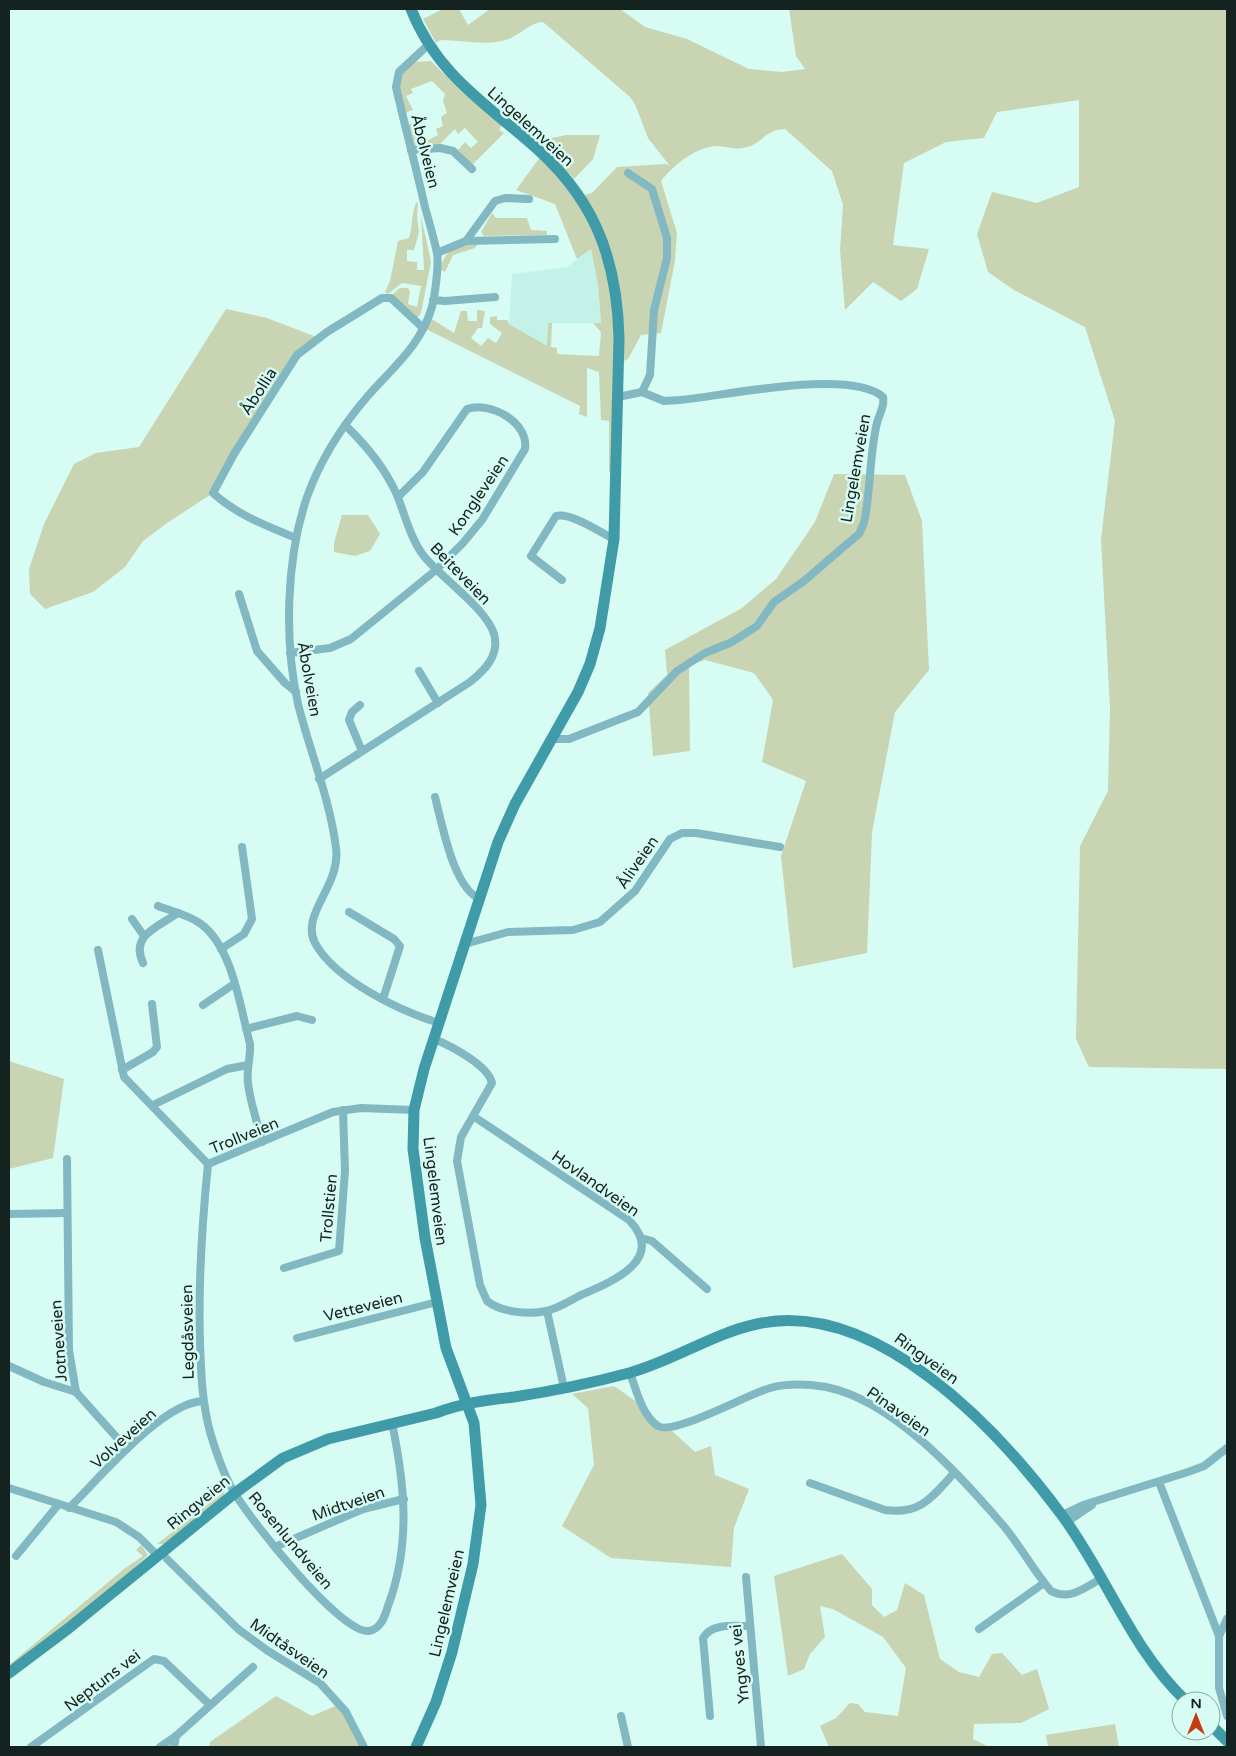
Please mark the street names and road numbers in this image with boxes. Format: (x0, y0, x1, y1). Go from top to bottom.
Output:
street label: Lingelemveien (483, 83, 578, 171)
street label: Åbolveien (406, 112, 444, 190)
street label: Åbollia (236, 364, 282, 419)
street label: Lingelemveien (837, 412, 875, 524)
street label: Kongleveien (444, 451, 513, 540)
street label: Beiteveien (426, 538, 495, 609)
street label: Åbolveien (293, 640, 325, 718)
street label: Åliveien (612, 832, 663, 893)
street label: Trollveien (207, 1113, 282, 1159)
street label: Lingelemveien (418, 1135, 452, 1247)
street label: Hovlandveien (548, 1146, 643, 1222)
street label: Trollstien (316, 1173, 342, 1243)
street label: Legdåsveien (177, 1284, 199, 1380)
street label: Vetteveien (322, 1288, 405, 1326)
street label: Jotneveien (46, 1299, 72, 1383)
street label: Ringveien (890, 1329, 963, 1389)
street label: Pinaveien (863, 1383, 934, 1441)
street label: Volveveien (87, 1404, 161, 1473)
street label: Ringveien (163, 1471, 234, 1534)
street label: Midtveien (309, 1482, 387, 1526)
street label: Rosenlundveien (244, 1488, 337, 1594)
street label: Lingelemveien (425, 1547, 469, 1659)
street label: Midtåsveien (246, 1614, 333, 1683)
street label: Yngves vei (726, 1623, 754, 1705)
street label: Neptuns vei (60, 1646, 145, 1716)

